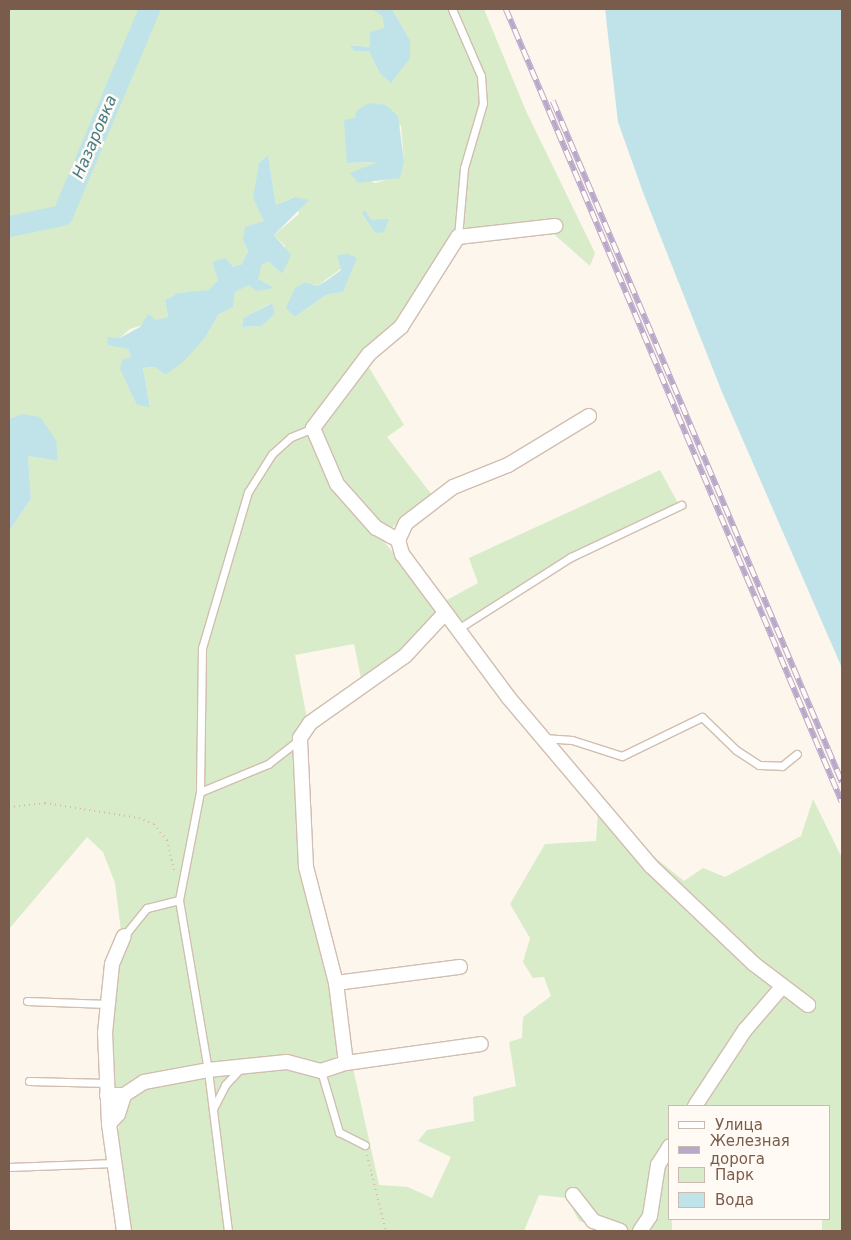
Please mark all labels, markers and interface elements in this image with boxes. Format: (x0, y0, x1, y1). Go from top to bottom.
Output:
water label: Назаровка (69, 92, 121, 182)
legend (668, 1105, 831, 1220)
text: Улица (715, 1116, 763, 1134)
text: Железная дорога (710, 1132, 790, 1168)
text: Парк (715, 1166, 754, 1184)
text: Вода (715, 1191, 754, 1209)

